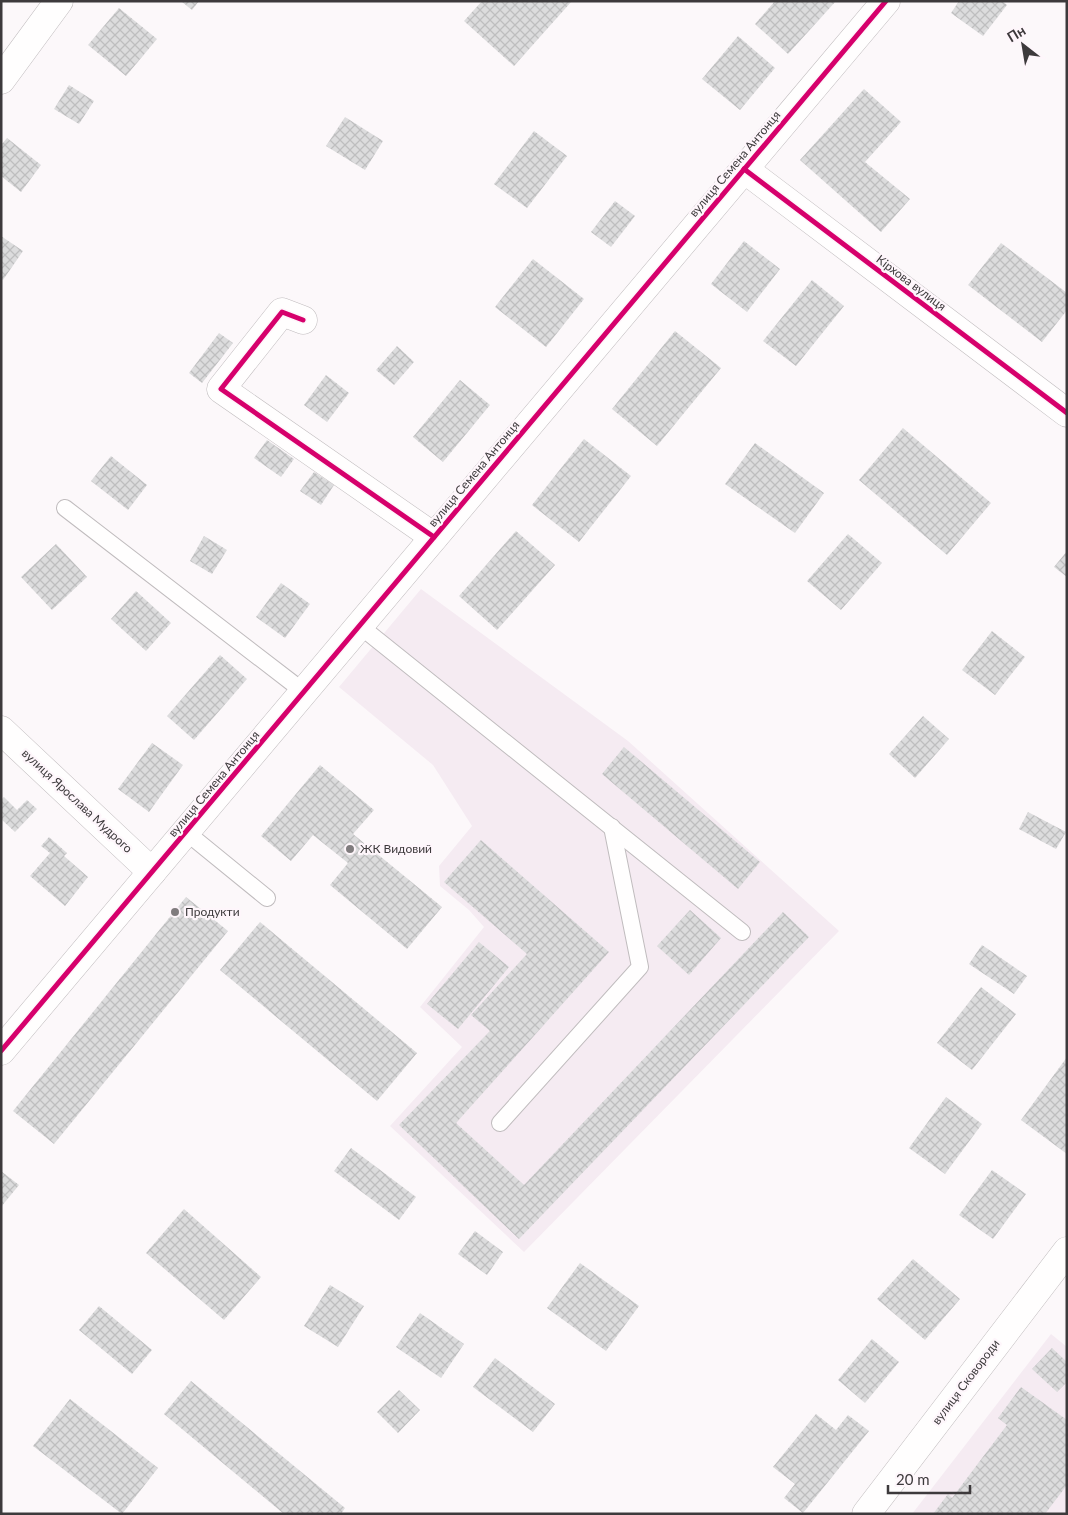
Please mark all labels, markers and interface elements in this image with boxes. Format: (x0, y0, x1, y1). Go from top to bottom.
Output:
north arrow (998, 20, 1048, 70)
text: Пн (1004, 21, 1028, 45)
street label: вулиця Семена Антонця (686, 108, 783, 220)
street label: Кірхова вулиця (873, 252, 949, 314)
street label: вулиця Семена Антонця (425, 418, 522, 530)
street label: вулиця Семена Антонця (165, 728, 262, 840)
street label: вулиця Ярослава Мудрого (19, 745, 136, 856)
place label: ЖК Видовий (360, 841, 432, 856)
marker: ЖК Видовий (344, 843, 356, 855)
place label: Продукти (185, 904, 240, 919)
marker: Продукти (169, 906, 181, 918)
street label: вулиця Сковороди (929, 1336, 1003, 1427)
scale bar (888, 1462, 970, 1494)
text: 20 m (896, 1470, 930, 1488)

